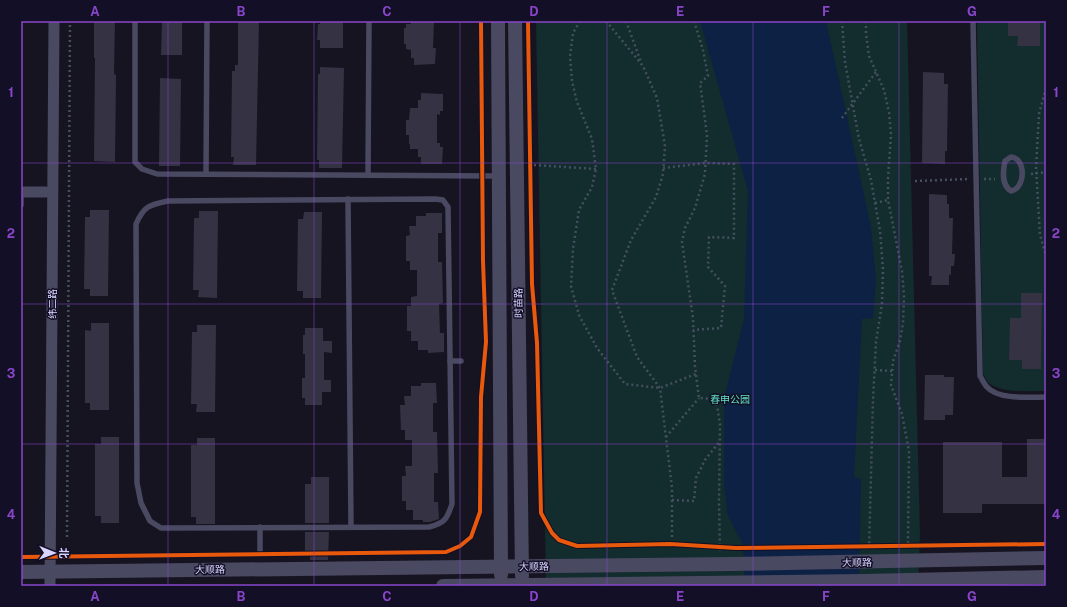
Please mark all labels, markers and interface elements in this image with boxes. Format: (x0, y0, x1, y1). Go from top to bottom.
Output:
text: A (90, 4, 100, 19)
text: B (237, 4, 246, 19)
text: C (382, 4, 392, 19)
text: D (529, 4, 539, 19)
text: E (676, 4, 684, 19)
text: F (822, 4, 830, 19)
text: G (967, 4, 977, 19)
text: 1 (8, 85, 14, 100)
text: 1 (1053, 85, 1059, 100)
text: 2 (7, 226, 15, 241)
text: 2 (1052, 226, 1060, 241)
street label: 时苗路 (512, 288, 524, 318)
street label: 纬二路 (46, 289, 58, 319)
text: 3 (7, 366, 16, 381)
text: 3 (1052, 366, 1061, 381)
park label: 春申公园 (710, 393, 750, 405)
text: 4 (7, 507, 16, 522)
text: 4 (1052, 507, 1061, 522)
north arrow (34, 533, 74, 573)
text: 北 (58, 548, 70, 559)
street label: 大顺路 (842, 556, 872, 568)
street label: 大顺路 (519, 560, 549, 572)
street label: 大顺路 (195, 563, 225, 575)
text: A (90, 589, 100, 604)
text: B (237, 589, 246, 604)
text: C (382, 589, 392, 604)
text: D (529, 589, 539, 604)
text: E (676, 589, 684, 604)
text: F (822, 589, 830, 604)
text: G (967, 589, 977, 604)

